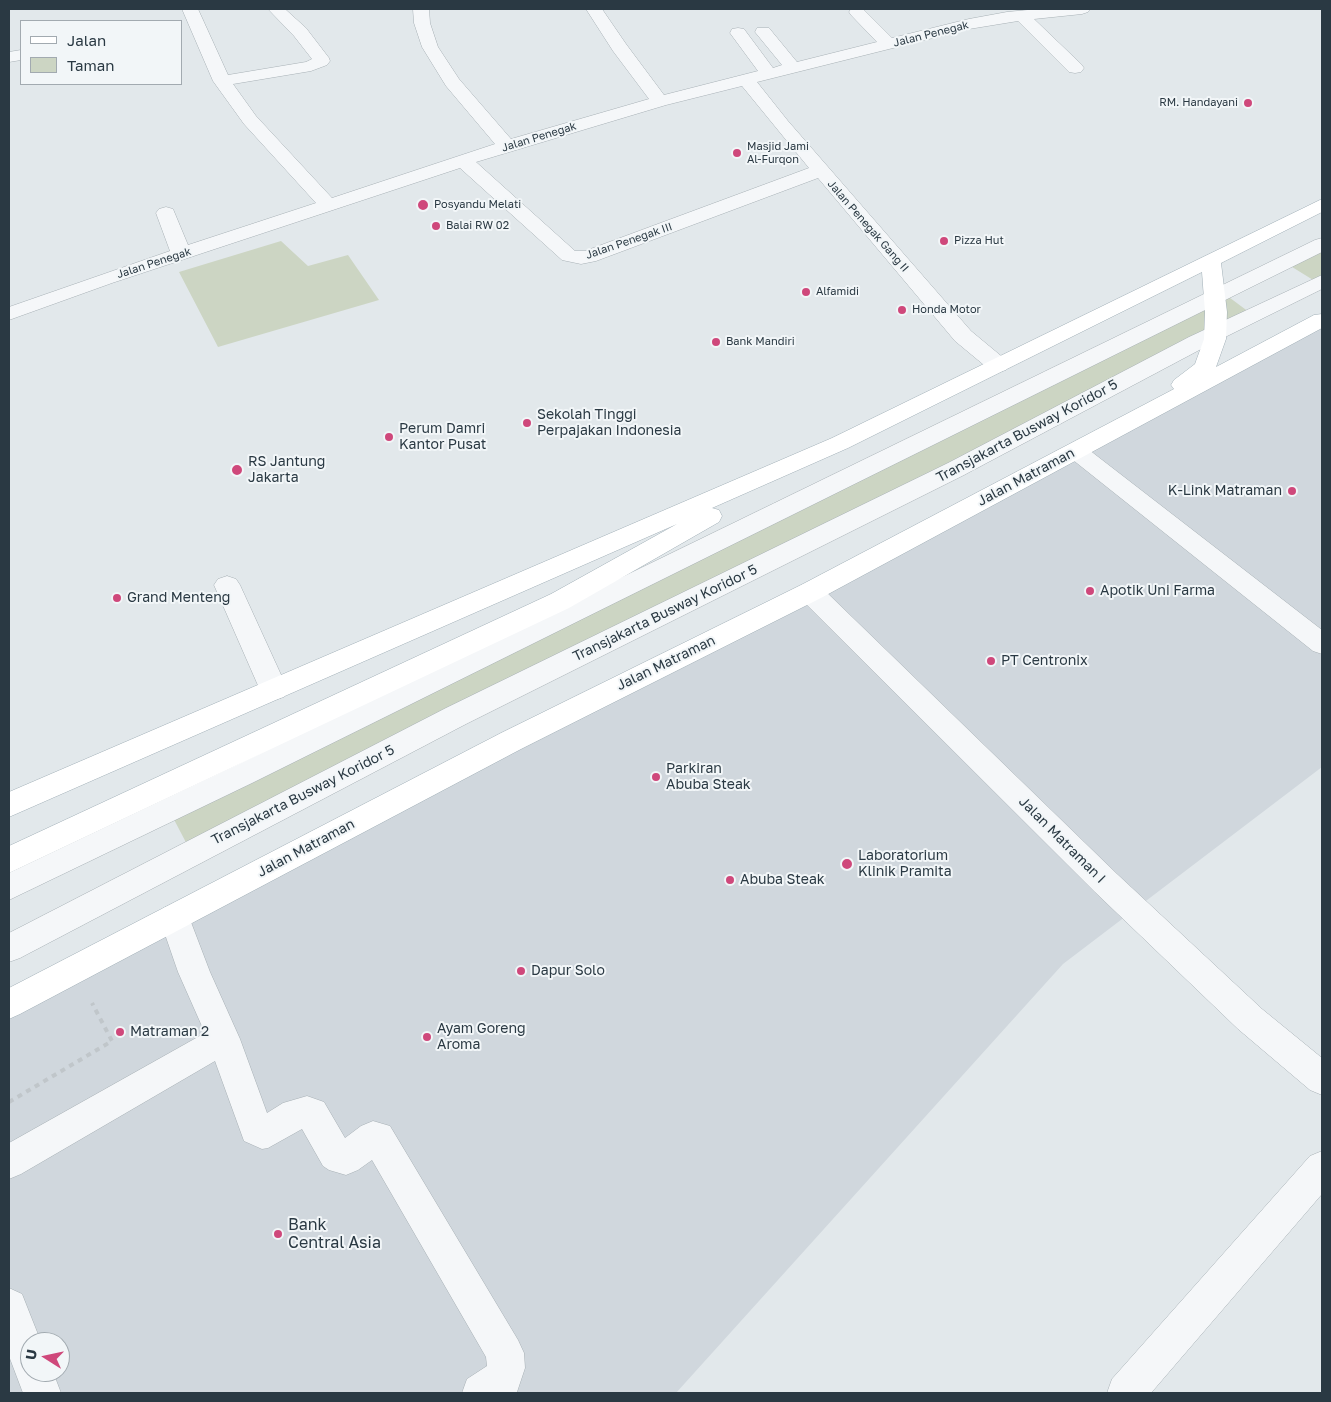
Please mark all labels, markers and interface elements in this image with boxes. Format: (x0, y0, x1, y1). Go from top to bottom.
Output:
street label: Jalan Penegak (892, 18, 970, 50)
legend (20, 20, 182, 85)
text: Jalan (67, 31, 106, 49)
text: Taman (67, 56, 114, 74)
place label: RM. Handayani (1159, 96, 1238, 110)
marker: RM. Handayani (1242, 97, 1254, 109)
street label: Jalan Penegak (500, 119, 578, 155)
place label: Masjid Jami Al-Furqon (747, 140, 809, 166)
marker: Masjid Jami Al-Furqon (731, 147, 743, 159)
street label: Jalan Penegak Gang II (825, 177, 911, 275)
marker: Posyandu Melati (416, 198, 430, 212)
place label: Posyandu Melati (434, 198, 521, 212)
place label: Balai RW 02 (446, 219, 509, 233)
marker: Balai RW 02 (430, 220, 442, 232)
street label: Jalan Penegak III (584, 220, 674, 262)
place label: Pizza Hut (954, 234, 1004, 248)
marker: Pizza Hut (938, 235, 950, 247)
street label: Jalan Penegak (115, 245, 193, 281)
place label: Alfamidi (816, 285, 859, 299)
marker: Alfamidi (800, 286, 812, 298)
place label: Honda Motor (912, 303, 981, 317)
marker: Honda Motor (896, 304, 908, 316)
place label: Bank Mandiri (726, 335, 795, 349)
marker: Bank Mandiri (710, 336, 722, 348)
street label: Transjakarta Busway Koridor 5 (933, 376, 1121, 486)
place label: Sekolah Tinggi Perpajakan Indonesia (537, 407, 681, 440)
marker: Sekolah Tinggi Perpajakan Indonesia (521, 417, 533, 429)
place label: Perum Damri Kantor Pusat (399, 421, 486, 454)
marker: Perum Damri Kantor Pusat (383, 431, 395, 443)
street label: Jalan Matraman (974, 444, 1078, 510)
place label: RS Jantung Jakarta (248, 454, 325, 487)
marker: RS Jantung Jakarta (230, 463, 244, 477)
place label: K-Link Matraman (1168, 483, 1282, 499)
marker: K-Link Matraman (1286, 485, 1298, 497)
street label: Transjakarta Busway Koridor 5 (570, 561, 760, 665)
place label: Apotik Uni Farma (1100, 583, 1215, 599)
marker: Apotik Uni Farma (1084, 585, 1096, 597)
place label: Grand Menteng (127, 590, 230, 606)
marker: Grand Menteng (111, 592, 123, 604)
street label: Jalan Matraman (614, 632, 718, 694)
place label: PT Centronix (1001, 653, 1088, 669)
marker: PT Centronix (985, 655, 997, 667)
street label: Transjakarta Busway Koridor 5 (209, 741, 397, 849)
place label: Parkiran Abuba Steak (666, 761, 751, 794)
marker: Parkiran Abuba Steak (650, 771, 662, 783)
street label: Jalan Matraman I (1015, 793, 1109, 887)
street label: Jalan Matraman (254, 815, 358, 881)
place label: Laboratorium Klinik Pramita (858, 848, 952, 880)
marker: Laboratorium Klinik Pramita (840, 857, 854, 871)
place label: Abuba Steak (740, 872, 825, 888)
marker: Abuba Steak (724, 874, 736, 886)
place label: Dapur Solo (531, 963, 605, 979)
marker: Dapur Solo (515, 965, 527, 977)
place label: Ayam Goreng Aroma (437, 1021, 526, 1054)
place label: Matraman 2 (130, 1024, 209, 1040)
marker: Matraman 2 (114, 1026, 126, 1038)
marker: Ayam Goreng Aroma (421, 1031, 433, 1043)
place label: Bank Central Asia (288, 1215, 381, 1253)
marker: Bank Central Asia (272, 1228, 284, 1240)
north arrow (20, 1332, 70, 1382)
text: U (21, 1348, 40, 1361)

